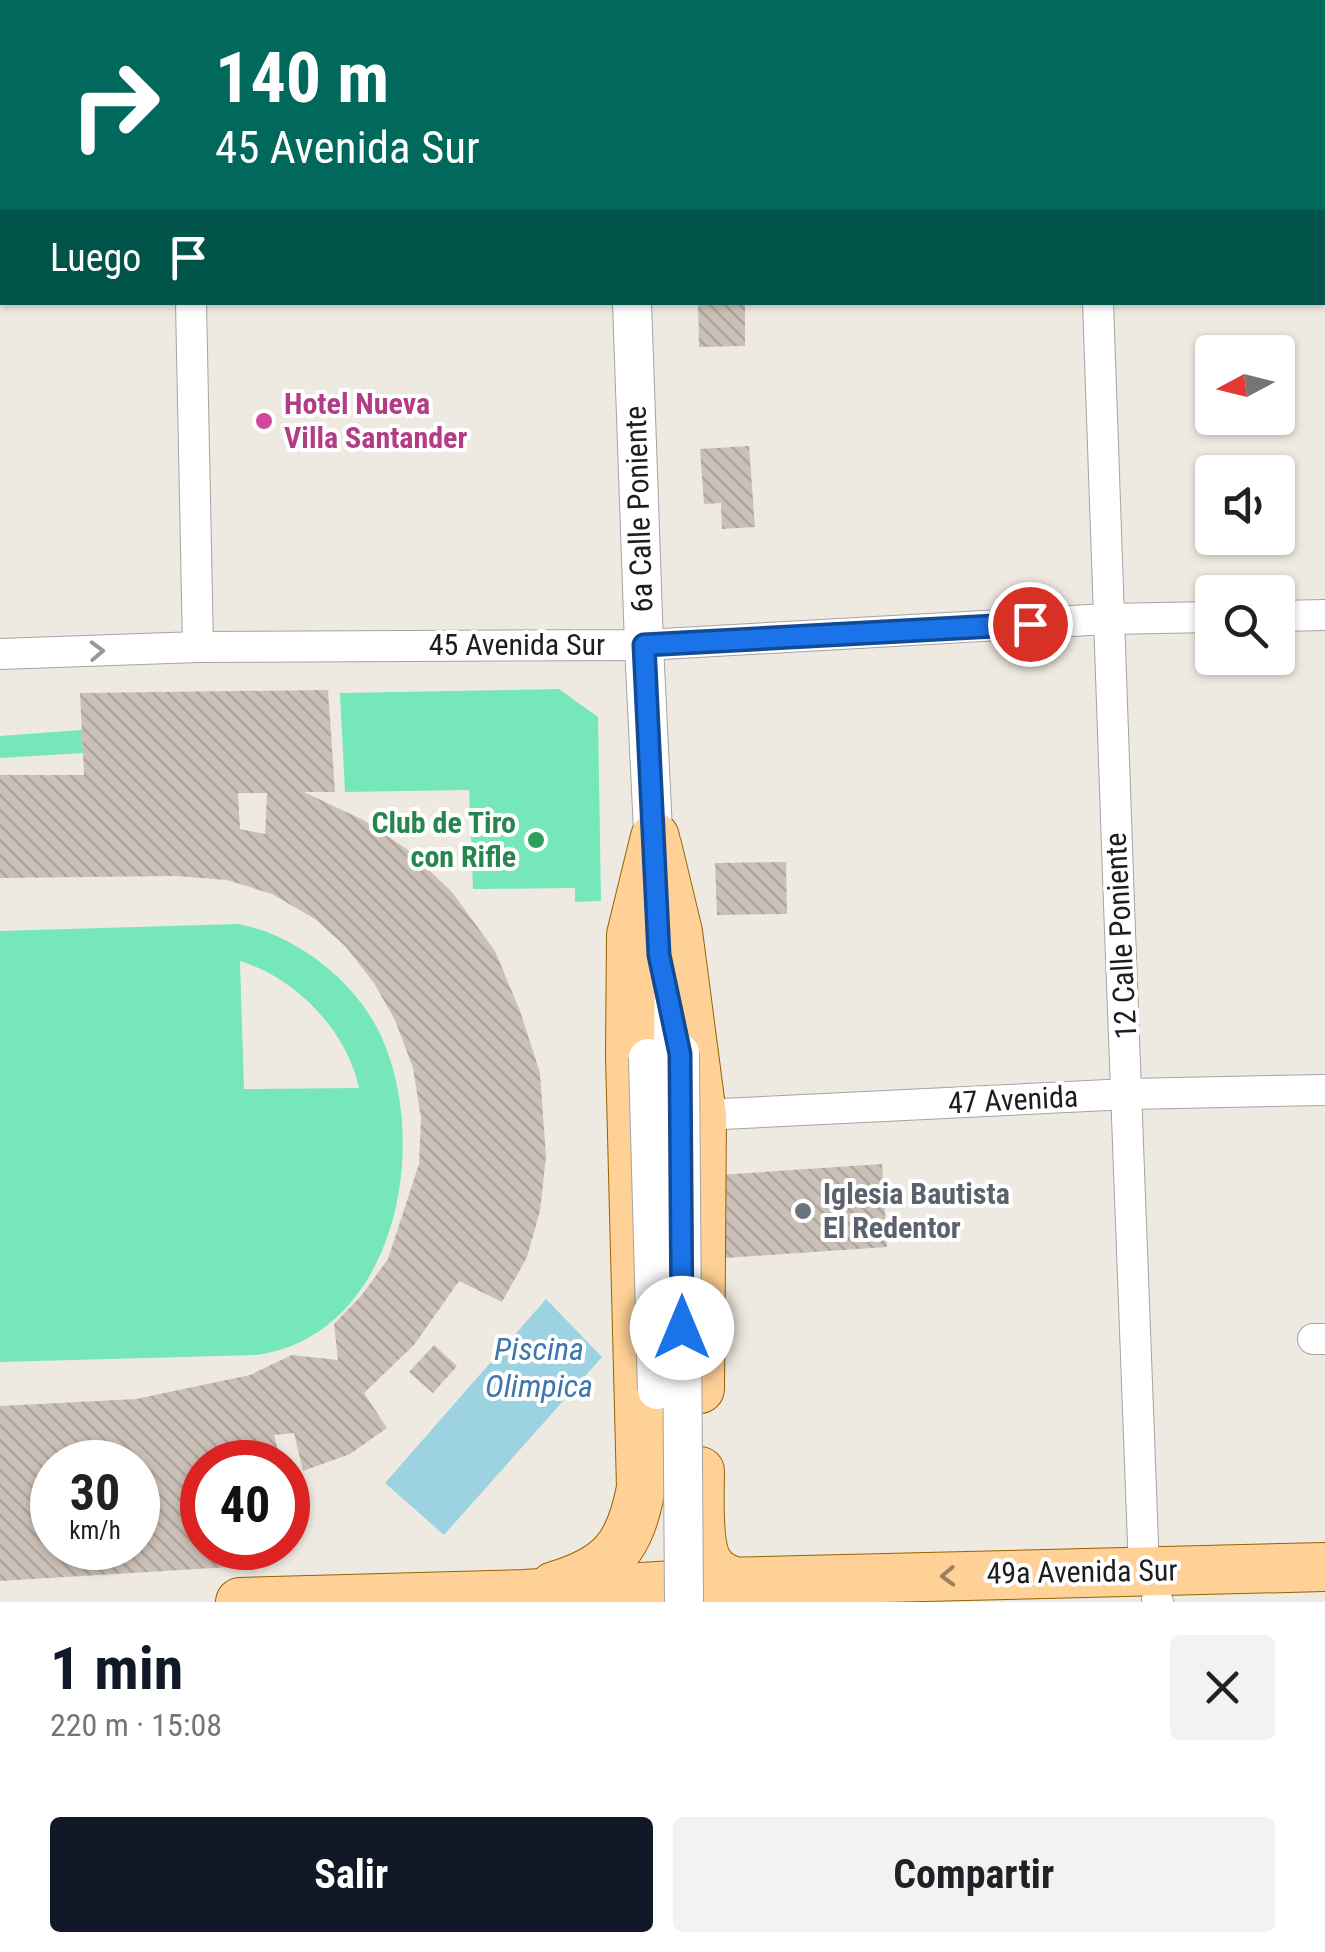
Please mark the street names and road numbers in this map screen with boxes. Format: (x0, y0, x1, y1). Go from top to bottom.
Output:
street label: 6a Calle Poniente (617, 405, 660, 613)
street label: 45 Avenida Sur (429, 627, 605, 662)
street label: 12 Calle Poniente (1098, 832, 1143, 1040)
street label: 47 Avenida (947, 1079, 1079, 1120)
street label: 49a Avenida Sur (986, 1552, 1178, 1591)

